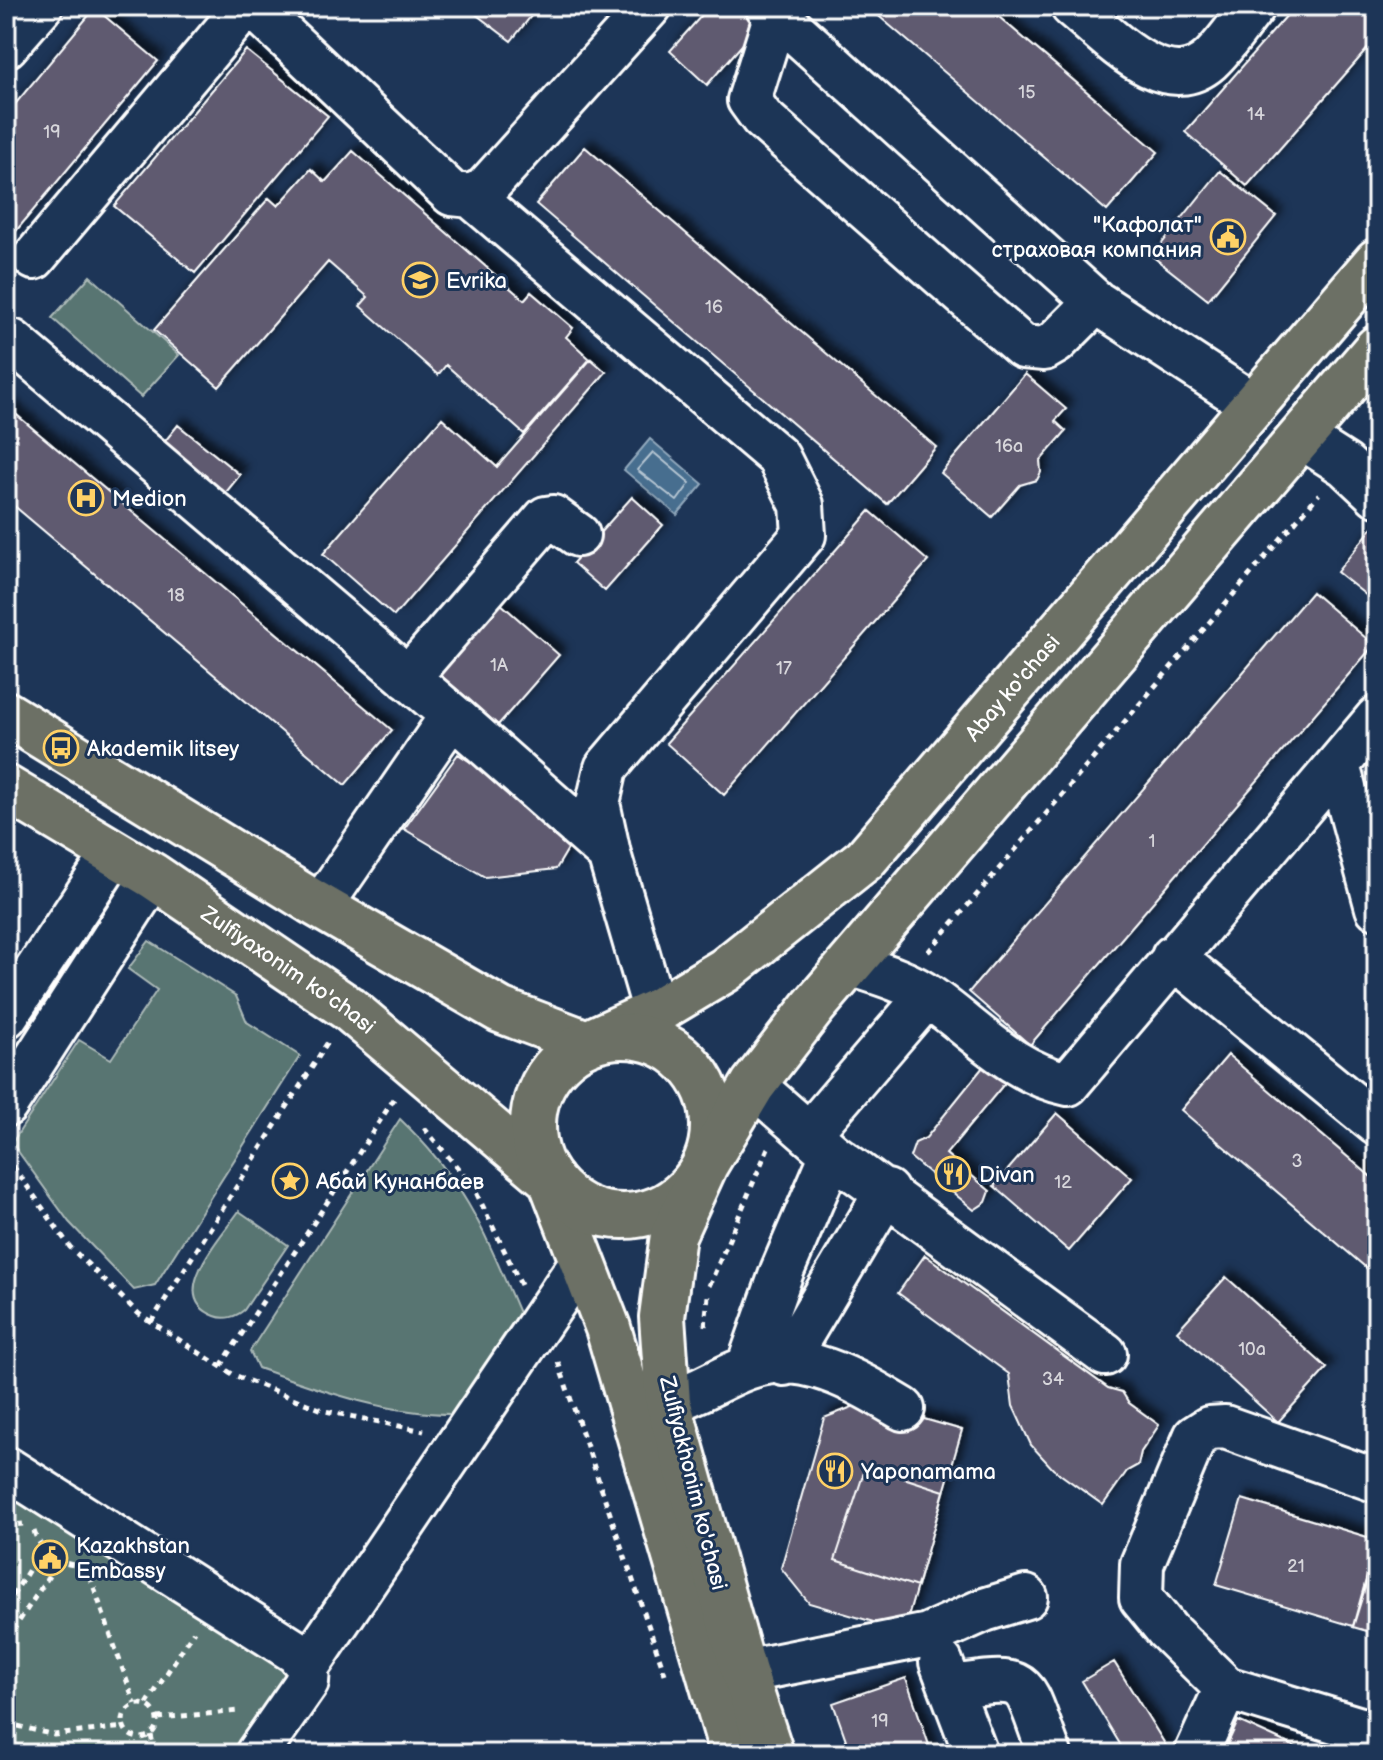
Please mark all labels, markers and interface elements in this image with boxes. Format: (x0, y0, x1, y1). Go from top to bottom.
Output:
house number: 15 (1018, 82, 1036, 103)
house number: 14 (1247, 104, 1265, 125)
house number: 19 (43, 122, 61, 143)
place label: "Кафолат" страховая компания (992, 212, 1202, 264)
public building icon: "Кафолат" страховая компания (1209, 218, 1247, 256)
school or university icon: Evrika (401, 261, 439, 299)
place label: Evrika (446, 268, 507, 295)
house number: 16 (705, 297, 723, 318)
house number: 16a (995, 436, 1023, 457)
hospital icon: Medion (67, 479, 105, 517)
place label: Medion (112, 486, 187, 513)
house number: 18 (167, 585, 185, 606)
street label: Abay ko'chasi (960, 629, 1066, 747)
house number: 1A (490, 655, 508, 676)
house number: 17 (776, 658, 792, 679)
bus stop icon: Akademik litsey (42, 729, 80, 767)
place label: Akademik litsey (87, 736, 239, 763)
house number: 1 (1149, 831, 1155, 852)
street label: Zulfiyaxonim ko'chasi (195, 900, 380, 1040)
house number: 3 (1291, 1151, 1303, 1172)
restaurant icon: Divan (934, 1155, 972, 1193)
place icon: Абай Кунанбаев (271, 1162, 309, 1200)
place label: Divan (979, 1162, 1035, 1189)
place label: Абай Кунанбаев (315, 1169, 484, 1196)
house number: 12 (1054, 1172, 1072, 1193)
house number: 10a (1238, 1339, 1266, 1360)
house number: 34 (1042, 1369, 1064, 1390)
street label: Zulfiyakhonim ko'chasi (653, 1373, 732, 1593)
restaurant icon: Yaponamama (816, 1452, 854, 1490)
place label: Yaponamama (860, 1459, 996, 1486)
place label: Kazakhstan Embassy (76, 1533, 190, 1585)
public building icon: Kazakhstan Embassy (31, 1539, 69, 1577)
house number: 21 (1287, 1556, 1305, 1577)
house number: 19 (871, 1711, 889, 1732)

